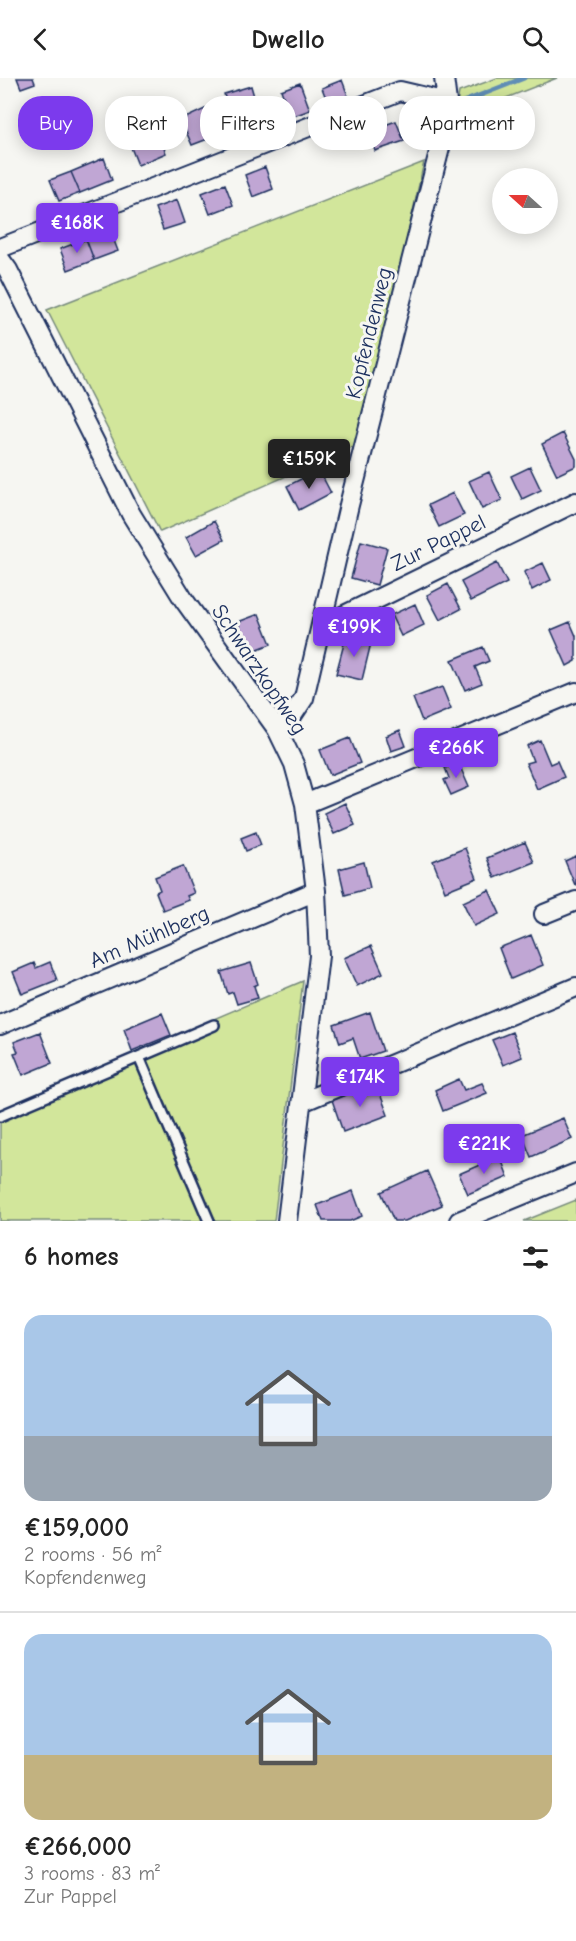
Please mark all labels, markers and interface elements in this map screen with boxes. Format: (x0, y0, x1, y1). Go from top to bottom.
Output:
icon: back (24, 23, 57, 56)
icon: search (519, 23, 552, 56)
text: Dwello (251, 24, 325, 55)
chip: Buy (18, 96, 93, 150)
chip: Rent (105, 96, 188, 150)
chip: Filters (200, 96, 296, 150)
chip: New (308, 96, 387, 150)
chip: Apartment (399, 96, 535, 150)
north arrow (492, 168, 558, 234)
map controls (492, 168, 558, 234)
pin: €168K (35, 203, 119, 254)
text: €168K (50, 211, 104, 234)
street label: Kopfendenweg (340, 265, 398, 402)
pin: €159K (267, 439, 351, 490)
text: €159K (282, 447, 336, 470)
street label: Zur Pappel (387, 509, 490, 577)
street label: Schwarzkopfweg (206, 599, 312, 740)
pin: €199K (312, 607, 396, 658)
text: €199K (327, 615, 381, 638)
pin: €266K (414, 728, 498, 779)
text: €266K (428, 736, 484, 759)
street label: Am Mühlberg (86, 900, 213, 974)
pin: €174K (318, 1057, 402, 1108)
text: €174K (335, 1065, 385, 1088)
pin: €221K (442, 1124, 526, 1175)
text: €221K (458, 1132, 510, 1155)
icon: filters (519, 1241, 552, 1274)
text: 6 homes (24, 1242, 119, 1272)
icon: home (234, 1354, 342, 1462)
text: €159,000 (24, 1513, 129, 1543)
text: 2 rooms · 56 m² (24, 1543, 162, 1566)
text: Kopfendenweg (24, 1566, 147, 1589)
icon: home (234, 1673, 342, 1781)
text: €266,000 (24, 1832, 132, 1862)
text: 3 rooms · 83 m² (24, 1862, 160, 1885)
text: Zur Pappel (24, 1885, 117, 1908)

